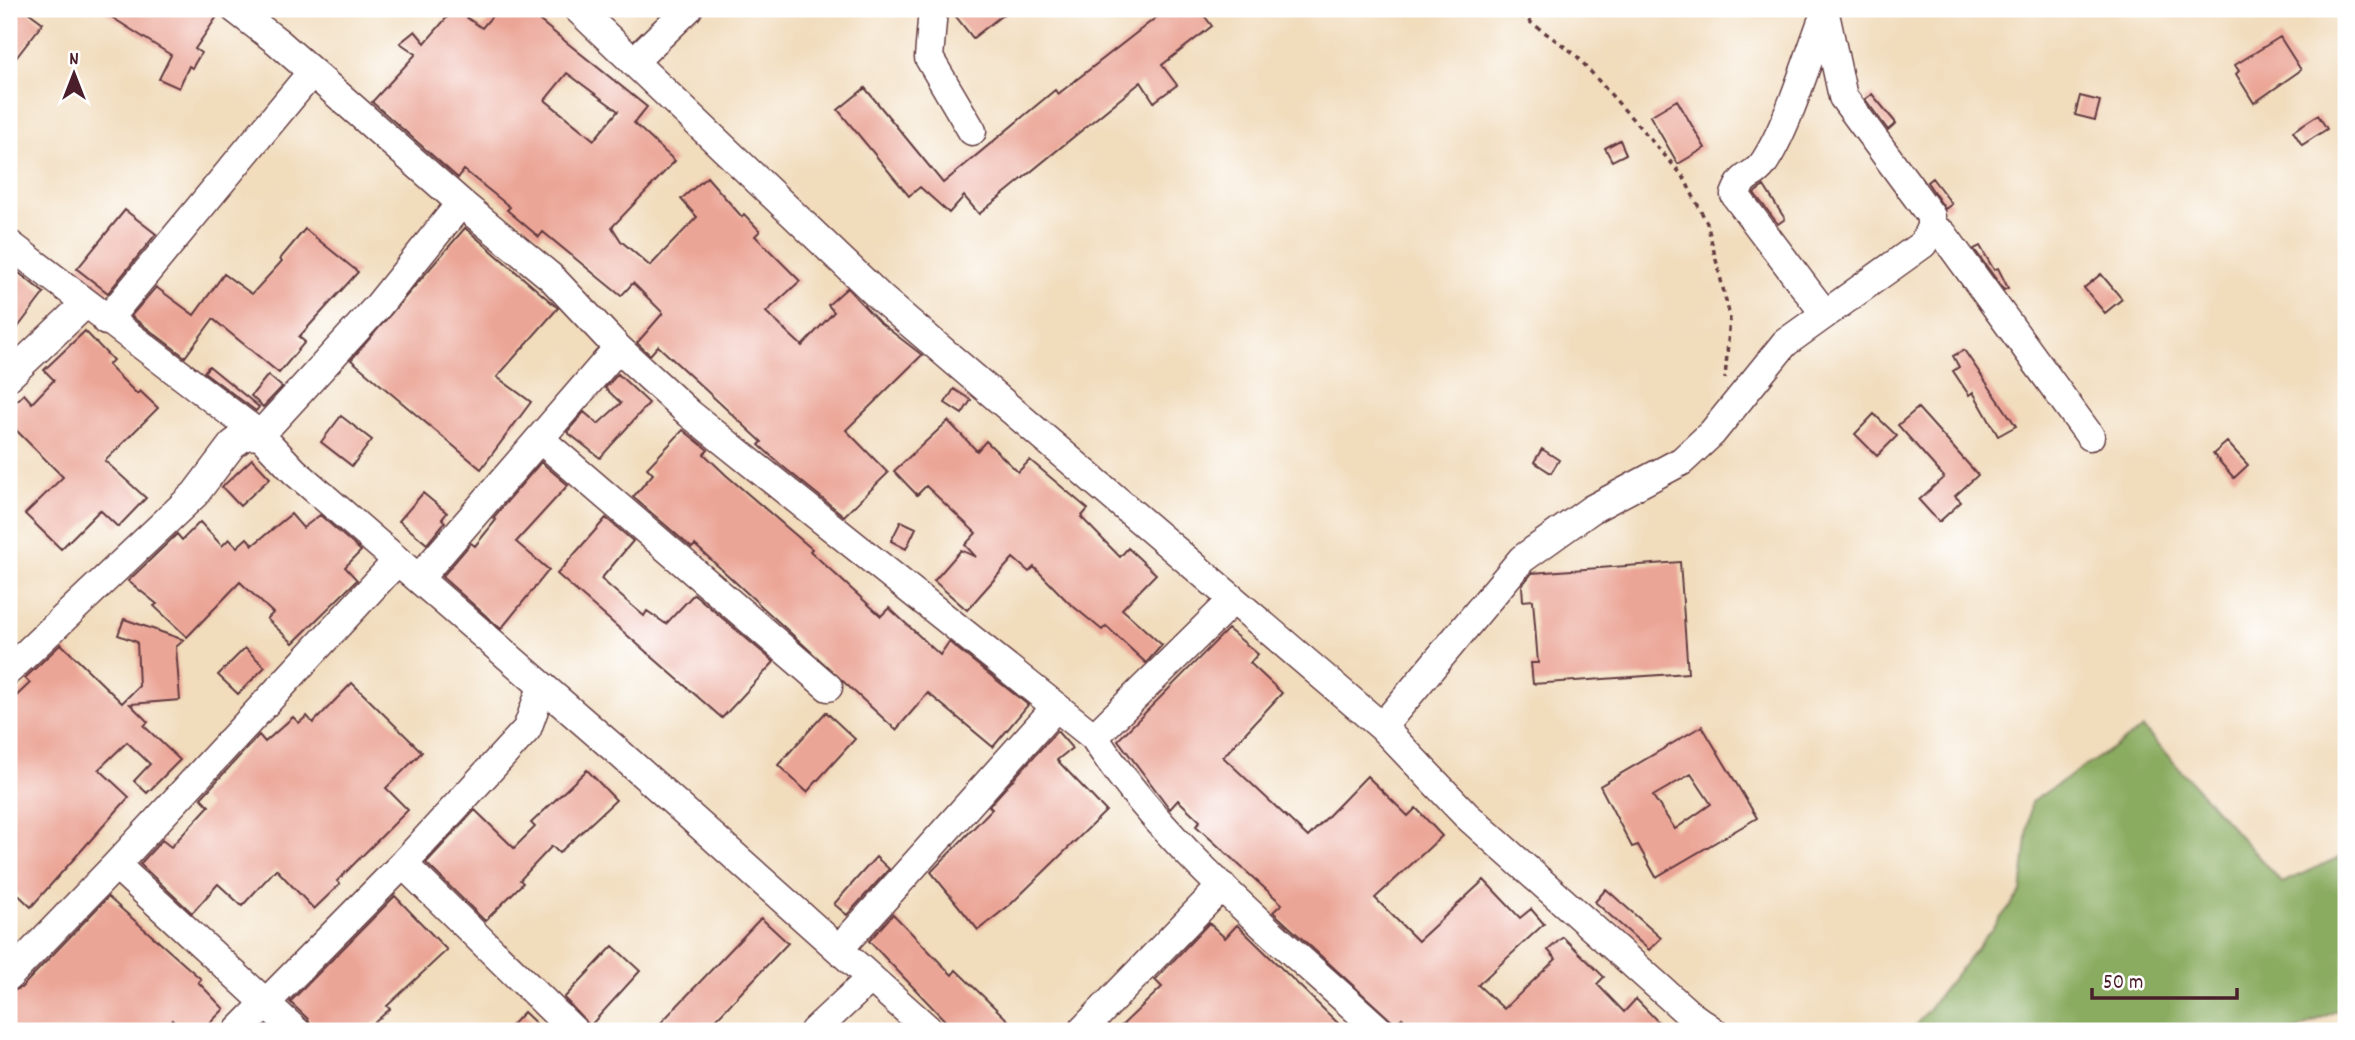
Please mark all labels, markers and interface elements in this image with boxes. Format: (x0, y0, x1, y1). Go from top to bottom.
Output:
north arrow (38, 38, 108, 108)
text: N (69, 47, 79, 74)
scale bar (2092, 956, 2238, 1000)
text: 50 m (2103, 969, 2143, 999)

